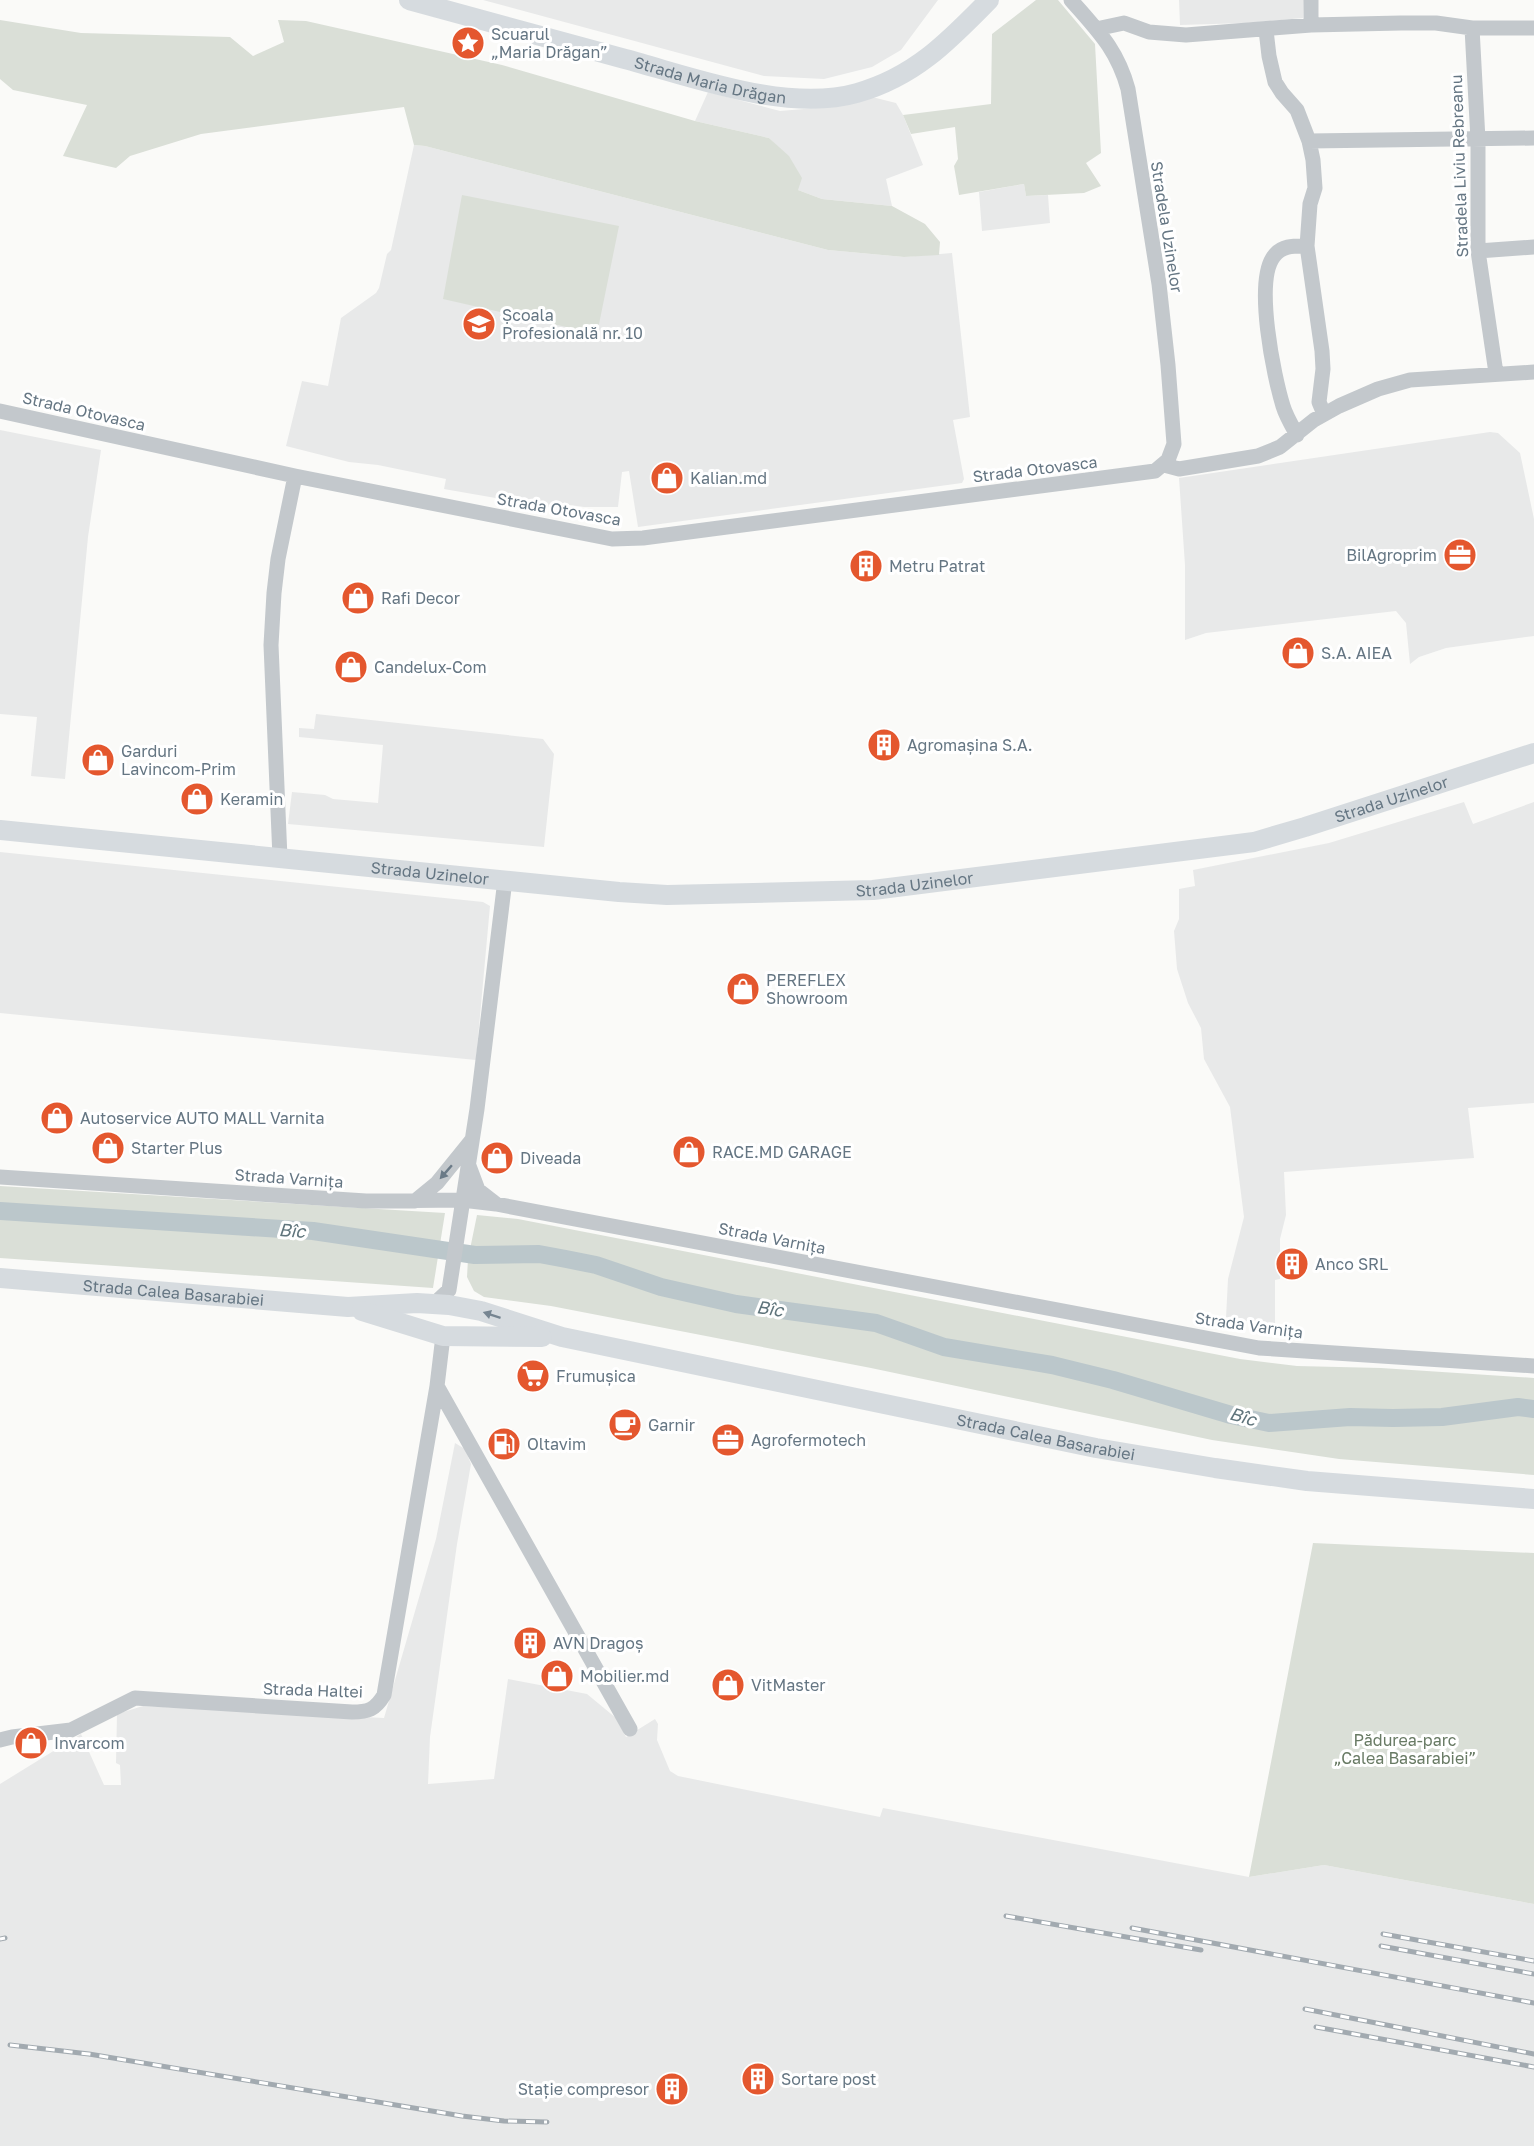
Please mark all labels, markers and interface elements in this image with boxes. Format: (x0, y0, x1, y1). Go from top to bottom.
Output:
place label: Scuarul „Maria Drăgan” (491, 24, 608, 62)
place icon: Scuarul „Maria Drăgan” (450, 25, 486, 61)
street label: Strada Maria Drăgan (632, 52, 787, 108)
street label: Stradela Liviu Rebreanu (1446, 74, 1472, 258)
street label: Stradela Uzinelor (1147, 160, 1187, 294)
place label: Școala Profesională nr. 10 (502, 305, 643, 343)
school or university icon: Școala Profesională nr. 10 (461, 306, 497, 342)
street label: Strada Otovasca (21, 387, 147, 435)
street label: Strada Otovasca (971, 451, 1099, 487)
shop icon: Kalian.md (649, 460, 685, 496)
place label: Kalian.md (690, 468, 767, 488)
street label: Strada Otovasca (495, 488, 623, 530)
office icon: BilAgroprim (1442, 537, 1478, 573)
place label: BilAgroprim (1346, 545, 1437, 565)
building icon: Metru Patrat (848, 548, 884, 584)
place label: Metru Patrat (889, 556, 985, 576)
shop icon: Rafi Decor (340, 580, 376, 616)
place label: Rafi Decor (381, 588, 460, 608)
shop icon: S.A. AIEA (1280, 635, 1316, 671)
place label: S.A. AIEA (1321, 643, 1392, 663)
shop icon: Candelux-Com (333, 649, 369, 685)
place label: Candelux-Com (374, 657, 487, 677)
building icon: Agromașina S.A. (866, 727, 902, 763)
place label: Agromașina S.A. (907, 735, 1033, 755)
place label: Garduri Lavincom-Prim (121, 741, 236, 779)
shop icon: Garduri Lavincom-Prim (80, 742, 116, 778)
street label: Strada Uzinelor (1332, 771, 1451, 827)
shop icon: Keramin (179, 781, 215, 817)
place label: Keramin (220, 789, 283, 809)
street label: Strada Uzinelor (370, 857, 490, 889)
street label: Strada Uzinelor (855, 867, 974, 900)
place label: PEREFLEX Showroom (766, 970, 848, 1008)
shop icon: PEREFLEX Showroom (725, 971, 761, 1007)
shop icon: Autoservice AUTO MALL Varnita (39, 1100, 75, 1136)
place label: Autoservice AUTO MALL Varnita (80, 1108, 325, 1128)
shop icon: Starter Plus (90, 1130, 126, 1166)
shop icon: RACE.MD GARAGE (671, 1134, 707, 1170)
place label: Starter Plus (131, 1138, 223, 1158)
shop icon: Diveada (479, 1140, 515, 1176)
place label: RACE.MD GARAGE (712, 1142, 852, 1162)
place label: Diveada (520, 1148, 581, 1168)
street label: Strada Varnița (234, 1164, 344, 1192)
one-way arrow (440, 1165, 453, 1180)
water label: Bîc (278, 1218, 307, 1242)
street label: Strada Varnița (717, 1218, 827, 1258)
building icon: Anco SRL (1274, 1246, 1310, 1282)
place label: Anco SRL (1315, 1254, 1388, 1274)
street label: Strada Calea Basarabiei (82, 1275, 265, 1310)
water label: Bîc (755, 1295, 786, 1321)
street label: Strada Varnița (1194, 1308, 1304, 1342)
one-way arrow (483, 1309, 501, 1319)
supermarket icon: Frumușica (515, 1358, 551, 1394)
place label: Frumușica (556, 1366, 636, 1386)
water label: Bîc (1227, 1402, 1260, 1431)
cafe icon: Garnir (607, 1407, 643, 1443)
street label: Strada Calea Basarabiei (955, 1409, 1137, 1464)
place label: Garnir (648, 1415, 695, 1435)
office icon: Agrofermotech (710, 1422, 746, 1458)
fuel station icon: Oltavim (486, 1426, 522, 1462)
place label: Agrofermotech (751, 1430, 866, 1450)
place label: Oltavim (527, 1434, 586, 1454)
building icon: AVN Dragoș (512, 1625, 548, 1661)
place label: AVN Dragoș (553, 1633, 643, 1653)
shop icon: Mobilier.md (539, 1658, 575, 1694)
place label: Mobilier.md (580, 1666, 669, 1686)
shop icon: VitMaster (710, 1667, 746, 1703)
place label: VitMaster (751, 1675, 826, 1695)
street label: Strada Haltei (263, 1678, 363, 1702)
shop icon: Invarcom (13, 1725, 49, 1761)
park label: Pădurea-parc „Calea Basarabiei” (1334, 1730, 1476, 1768)
place label: Invarcom (54, 1733, 125, 1753)
building icon: Sortare post (740, 2061, 776, 2097)
place label: Sortare post (781, 2069, 877, 2089)
building icon: Stație compresor (654, 2071, 690, 2107)
place label: Stație compresor (518, 2079, 649, 2099)

